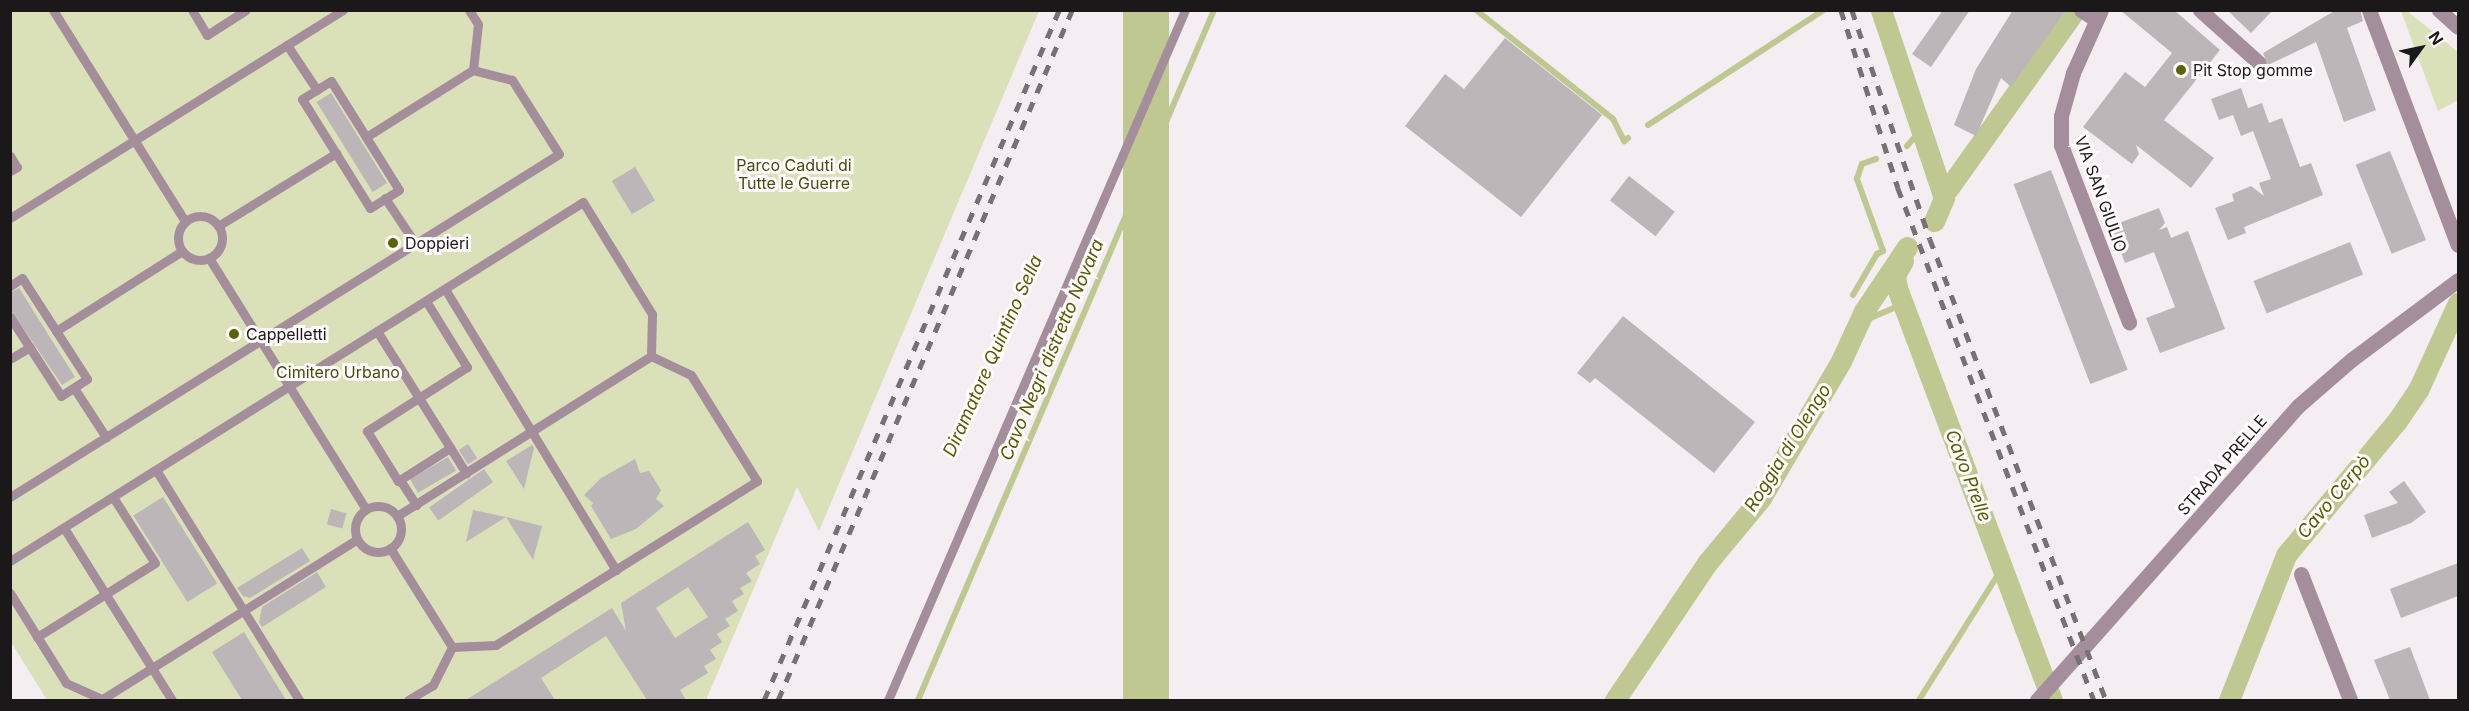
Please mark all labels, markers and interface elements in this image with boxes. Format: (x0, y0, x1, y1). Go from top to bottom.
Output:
north arrow (2391, 18, 2451, 78)
text: N (2424, 28, 2448, 49)
place label: Pit Stop gomme (2193, 60, 2313, 80)
marker: Pit Stop gomme (2174, 63, 2188, 77)
street label: VIA SAN GIULIO (2071, 133, 2131, 255)
park label: Parco Caduti di Tutte le Guerre (736, 155, 852, 193)
place label: Doppieri (405, 233, 469, 253)
marker: Doppieri (386, 236, 400, 250)
water label: Cavo Negri distretto Novara (996, 236, 1108, 464)
water label: Diramatore Quintino Sella (939, 252, 1047, 460)
place label: Cappelletti (246, 324, 327, 344)
marker: Cappelletti (227, 327, 241, 341)
park label: Cimitero Urbano (276, 362, 400, 382)
water label: Roggia di Olengo (1740, 380, 1836, 516)
street label: STRADA PRELLE (2173, 411, 2271, 519)
water label: Cavo Prelle (1941, 427, 1995, 525)
water label: Cavo Cerpò (2293, 451, 2375, 543)

